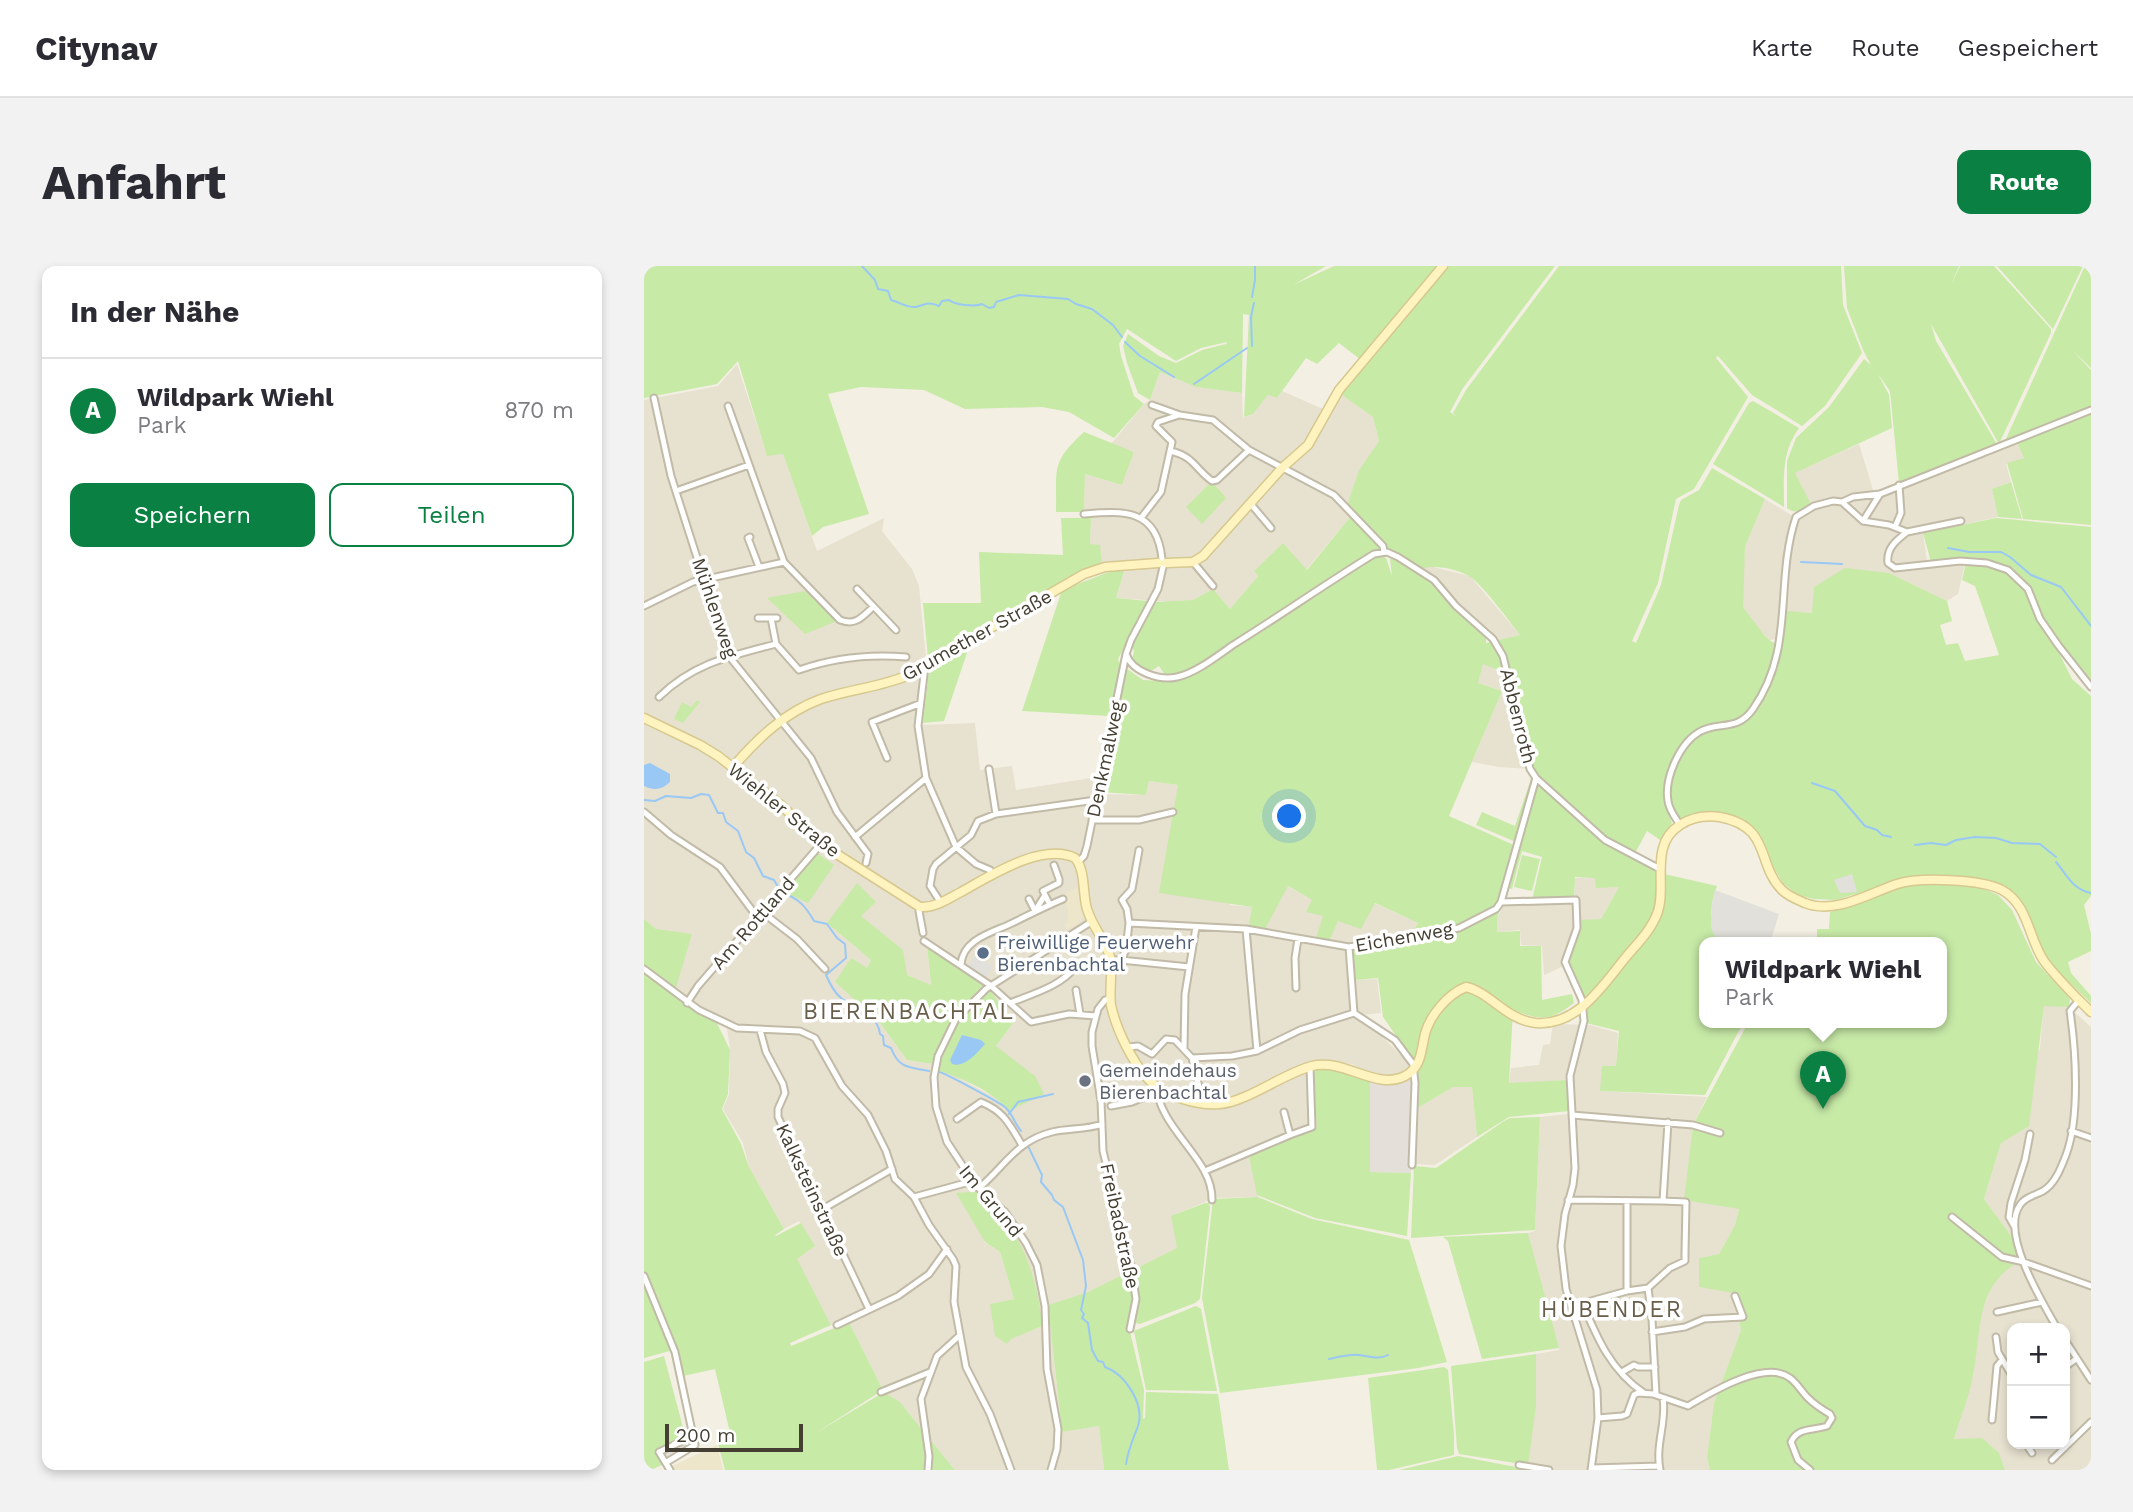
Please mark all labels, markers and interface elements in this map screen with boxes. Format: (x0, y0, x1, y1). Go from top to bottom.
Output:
text: Citynav (35, 29, 157, 68)
text: Karte (1751, 34, 1813, 62)
text: Route (1851, 34, 1920, 62)
text: Gespeichert (1958, 34, 2098, 62)
button: Route (1957, 150, 2091, 214)
text: Anfahrt (42, 153, 226, 211)
text: In der Nähe (70, 294, 239, 329)
text: Wildpark Wiehl (137, 382, 334, 412)
text: A (85, 397, 101, 424)
text: 870 m (504, 397, 574, 424)
text: Park (137, 412, 186, 439)
button: Speichern (70, 483, 315, 547)
button: Teilen (329, 483, 574, 547)
street label: Mühlenweg (687, 555, 743, 662)
street label: Grumether Straße (898, 584, 1056, 686)
street label: Abbenroth (1495, 666, 1541, 766)
street label: Denkmalweg (1081, 698, 1129, 819)
street label: Wiehler Straße (723, 758, 845, 862)
your location (1272, 799, 1306, 833)
street label: Am Rottland (706, 872, 800, 974)
street label: Eichenweg (1353, 917, 1456, 957)
place label: Freiwillige Feuerwehr Bierenbachtal (997, 931, 1195, 976)
popup (1699, 937, 1947, 1028)
marker: Freiwillige Feuerwehr Bierenbachtal (975, 945, 991, 961)
text: Wildpark Wiehl (1725, 954, 1921, 984)
text: Park (1725, 984, 1774, 1011)
district label: BIERENBACHTAL (803, 998, 1015, 1025)
pin: A (1800, 1051, 1846, 1109)
place label: Gemeindehaus Bierenbachtal (1099, 1059, 1237, 1104)
marker: Gemeindehaus Bierenbachtal (1077, 1073, 1093, 1089)
street label: Kalksteinstraße (771, 1120, 853, 1260)
street label: Im Grund (954, 1160, 1028, 1242)
street label: Freibadstraße (1095, 1161, 1145, 1291)
district label: HÜBENDER (1541, 1296, 1683, 1323)
map controls (2007, 1323, 2070, 1449)
button: + (2007, 1323, 2070, 1386)
button: − (2007, 1386, 2070, 1449)
scale bar (665, 1421, 803, 1453)
text: 200 m (676, 1424, 735, 1447)

